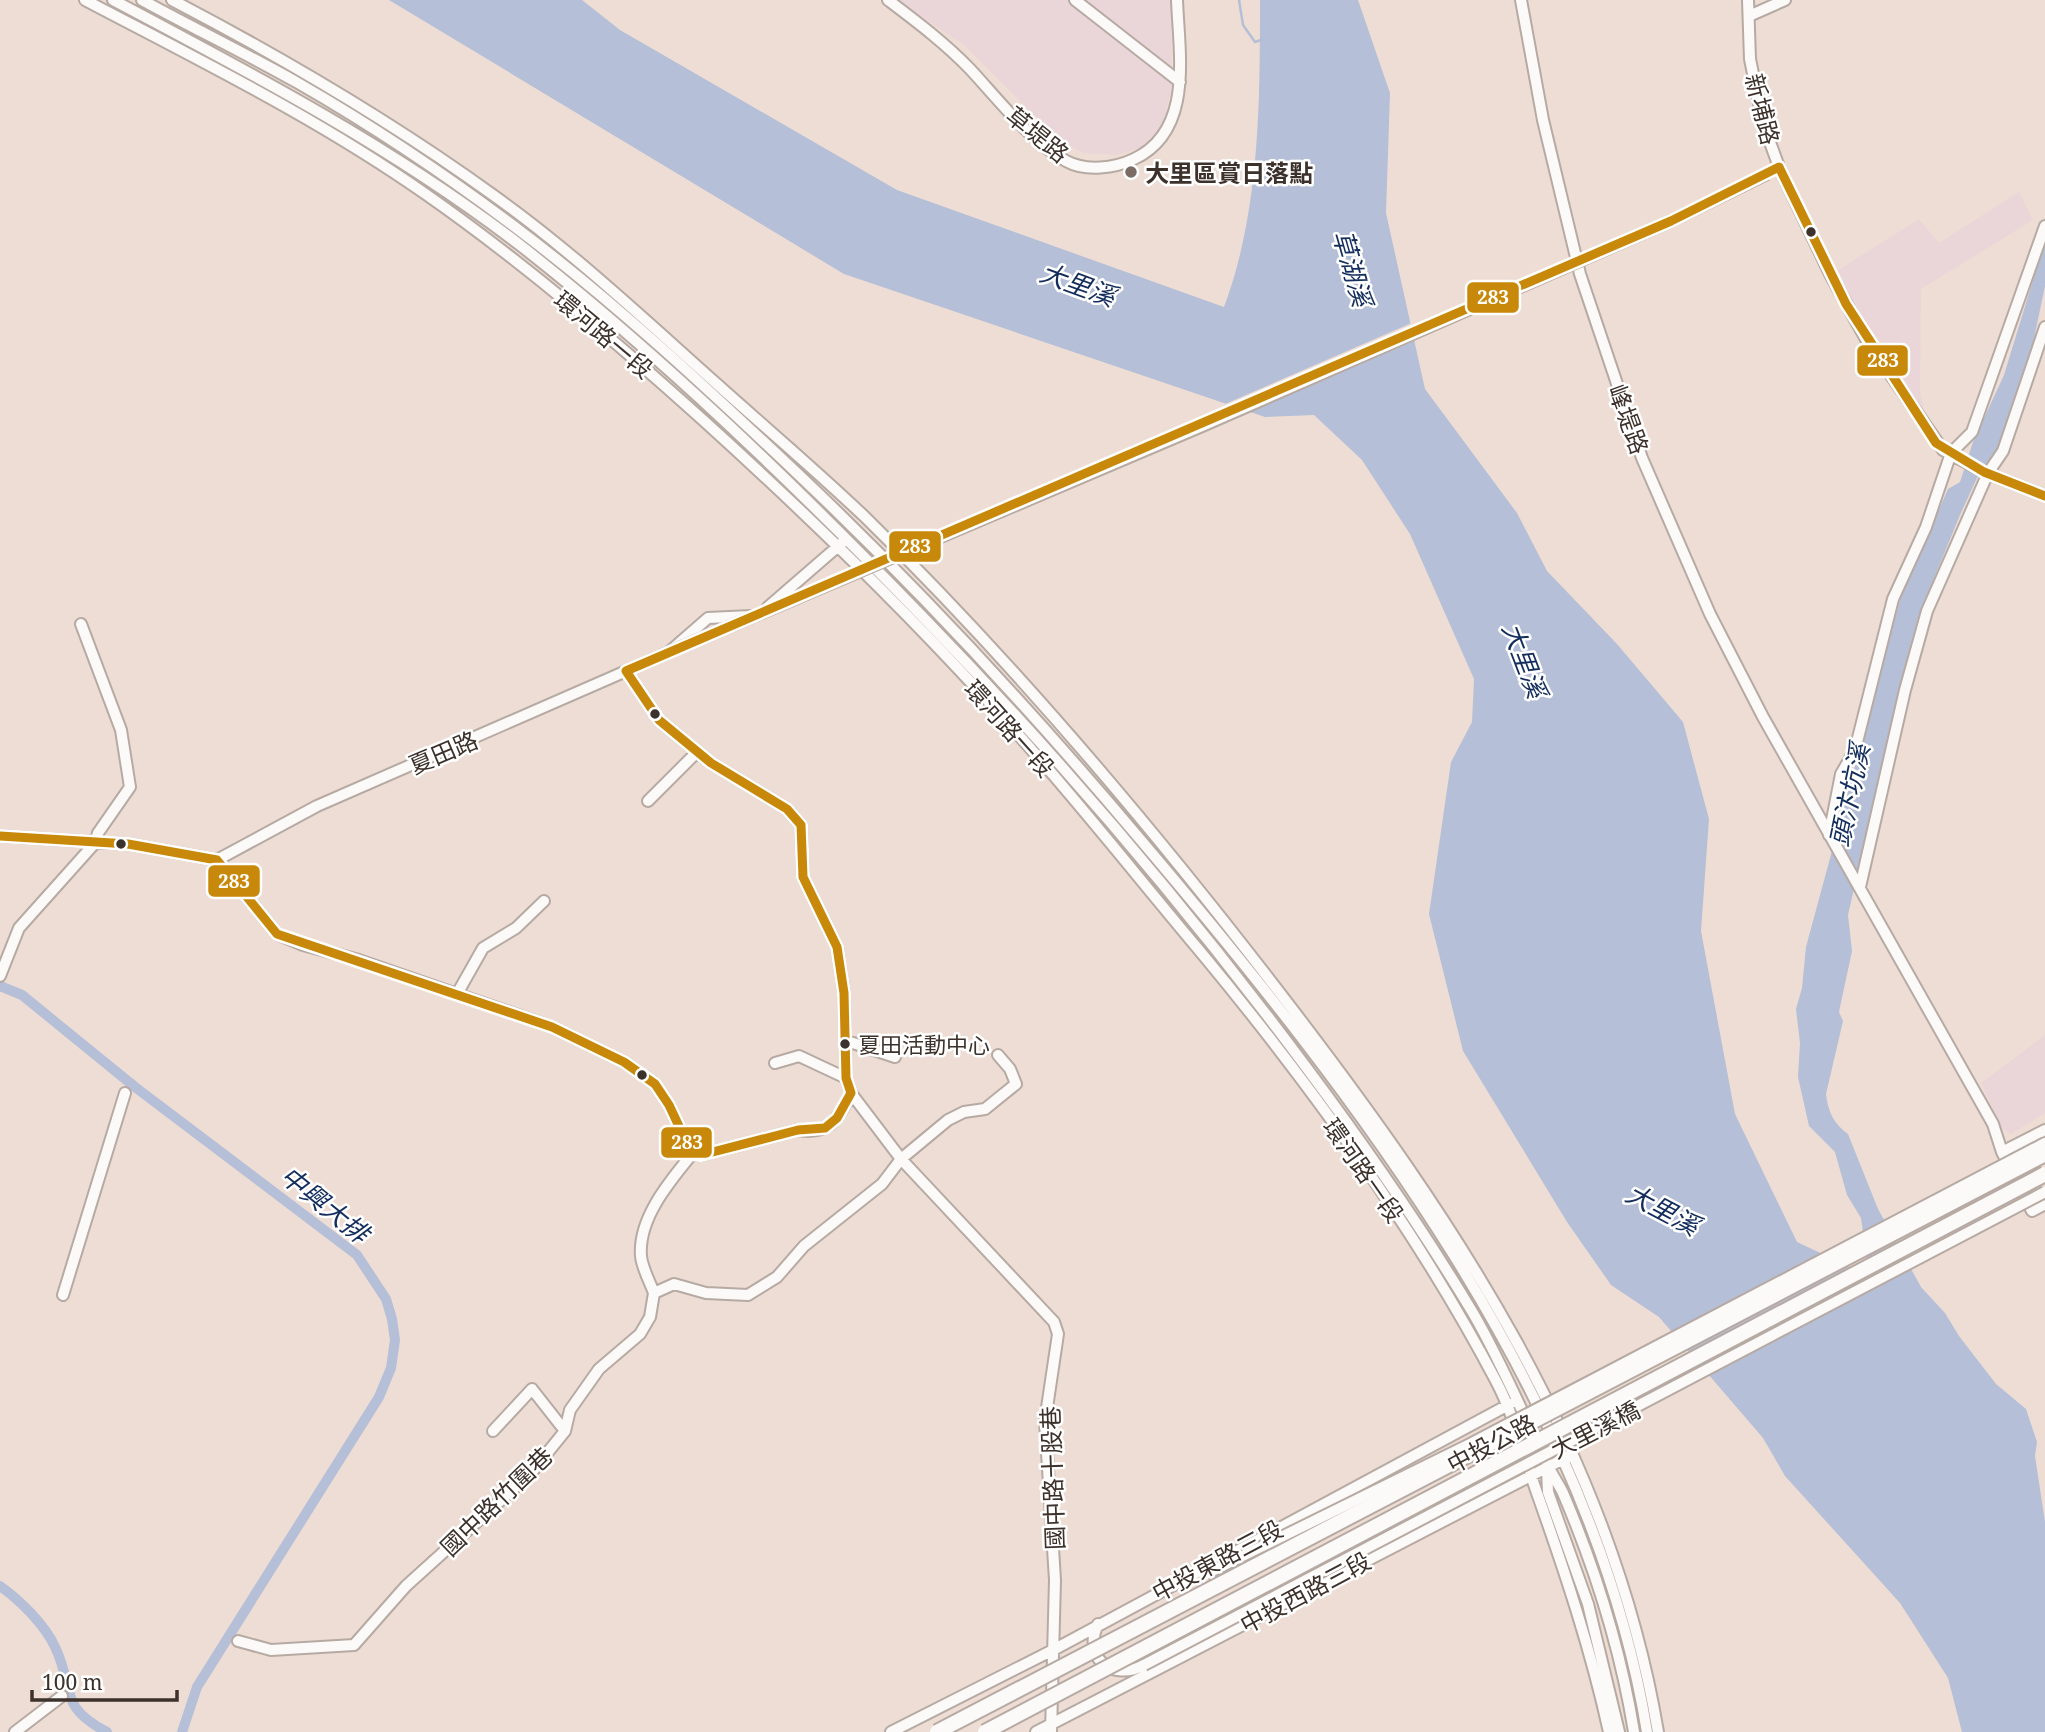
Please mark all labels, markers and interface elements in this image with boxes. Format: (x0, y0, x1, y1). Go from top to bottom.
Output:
street label: 新埔路 (1738, 70, 1788, 148)
street label: 草堤路 (1000, 99, 1076, 169)
place label: 大里區賞日落點 (1145, 156, 1313, 189)
marker: 大里區賞日落點 (1123, 164, 1139, 180)
unlabelled marker (1804, 225, 1818, 239)
water label: 草湖溪 (1325, 226, 1382, 314)
water label: 大里溪 (1035, 254, 1125, 316)
line badge: 283 (1466, 281, 1520, 314)
street label: 環河路一段 (547, 283, 661, 385)
text: 283 (1477, 284, 1509, 310)
line badge: 283 (1856, 344, 1909, 377)
text: 283 (1867, 347, 1899, 373)
street label: 峰堤路 (1601, 380, 1657, 458)
line badge: 283 (888, 530, 942, 563)
text: 283 (899, 533, 931, 559)
water label: 大里溪 (1494, 617, 1557, 707)
street label: 環河路一段 (958, 672, 1062, 784)
unlabelled marker (648, 707, 662, 721)
street label: 夏田路 (403, 723, 483, 781)
water label: 頭汴坑溪 (1821, 736, 1878, 850)
unlabelled marker (114, 837, 128, 851)
line badge: 283 (207, 864, 261, 898)
text: 283 (218, 868, 250, 894)
place label: 夏田活動中心 (858, 1029, 990, 1059)
marker: 夏田活動中心 (838, 1037, 852, 1051)
unlabelled marker (635, 1068, 649, 1082)
street label: 環河路一段 (1316, 1111, 1412, 1229)
line badge: 283 (660, 1126, 713, 1159)
text: 283 (671, 1129, 703, 1155)
water label: 中興大排 (273, 1157, 379, 1253)
water label: 大里溪 (1620, 1175, 1709, 1245)
street label: 大里溪橋 (1545, 1393, 1645, 1465)
street label: 國中路十股巷 (1033, 1405, 1071, 1551)
street label: 中投公路 (1441, 1406, 1541, 1480)
street label: 國中路竹圍巷 (433, 1439, 559, 1563)
street label: 中投東路三段 (1146, 1512, 1288, 1608)
street label: 中投西路三段 (1234, 1544, 1376, 1640)
scale bar (32, 1658, 177, 1702)
text: 100 m (42, 1668, 103, 1696)

